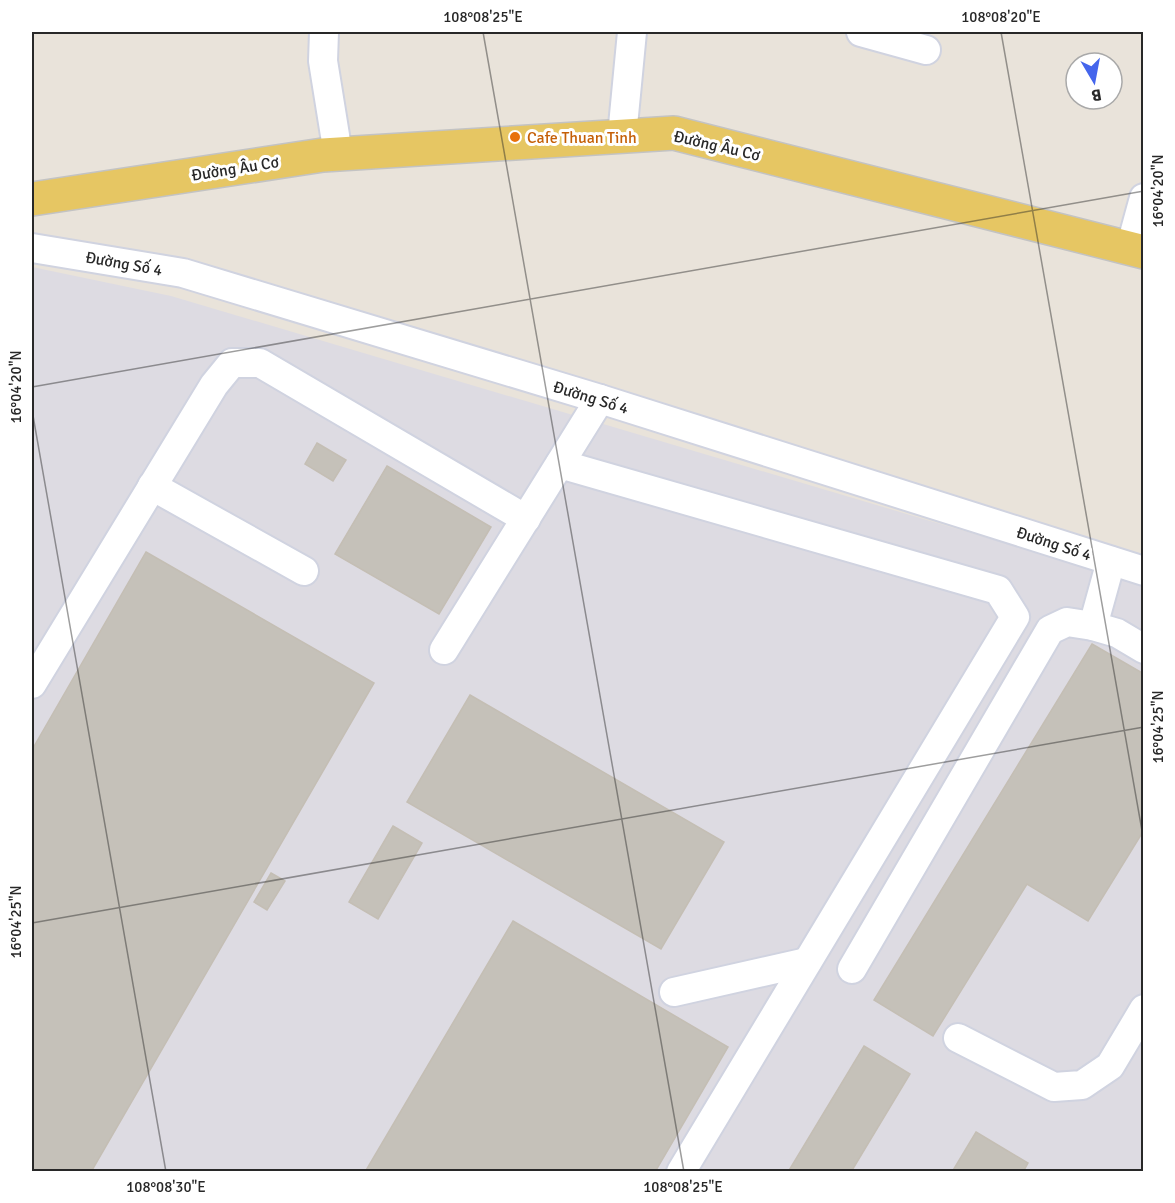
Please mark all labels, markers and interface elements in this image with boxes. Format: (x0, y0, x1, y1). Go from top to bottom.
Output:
text: 108°08'25"E (443, 8, 523, 26)
text: 108°08'20"E (961, 8, 1041, 26)
north arrow (1064, 51, 1124, 111)
text: B (1090, 84, 1103, 106)
street label: Đường Âu Cơ (672, 126, 763, 166)
place label: Cafe Thuan Tinh (527, 128, 637, 148)
marker: Cafe Thuan Tinh (508, 130, 522, 144)
street label: Đường Âu Cơ (190, 152, 281, 186)
text: 16°04'20"N (1149, 154, 1167, 228)
street label: Đường Số 4 (84, 247, 164, 281)
text: 16°04'20"N (7, 350, 25, 424)
street label: Đường Số 4 (551, 377, 631, 419)
street label: Đường Số 4 (1014, 522, 1094, 566)
text: 16°04'25"N (1149, 690, 1167, 764)
text: 16°04'25"N (7, 885, 25, 959)
text: 108°08'30"E (126, 1178, 206, 1196)
text: 108°08'25"E (643, 1178, 723, 1196)

